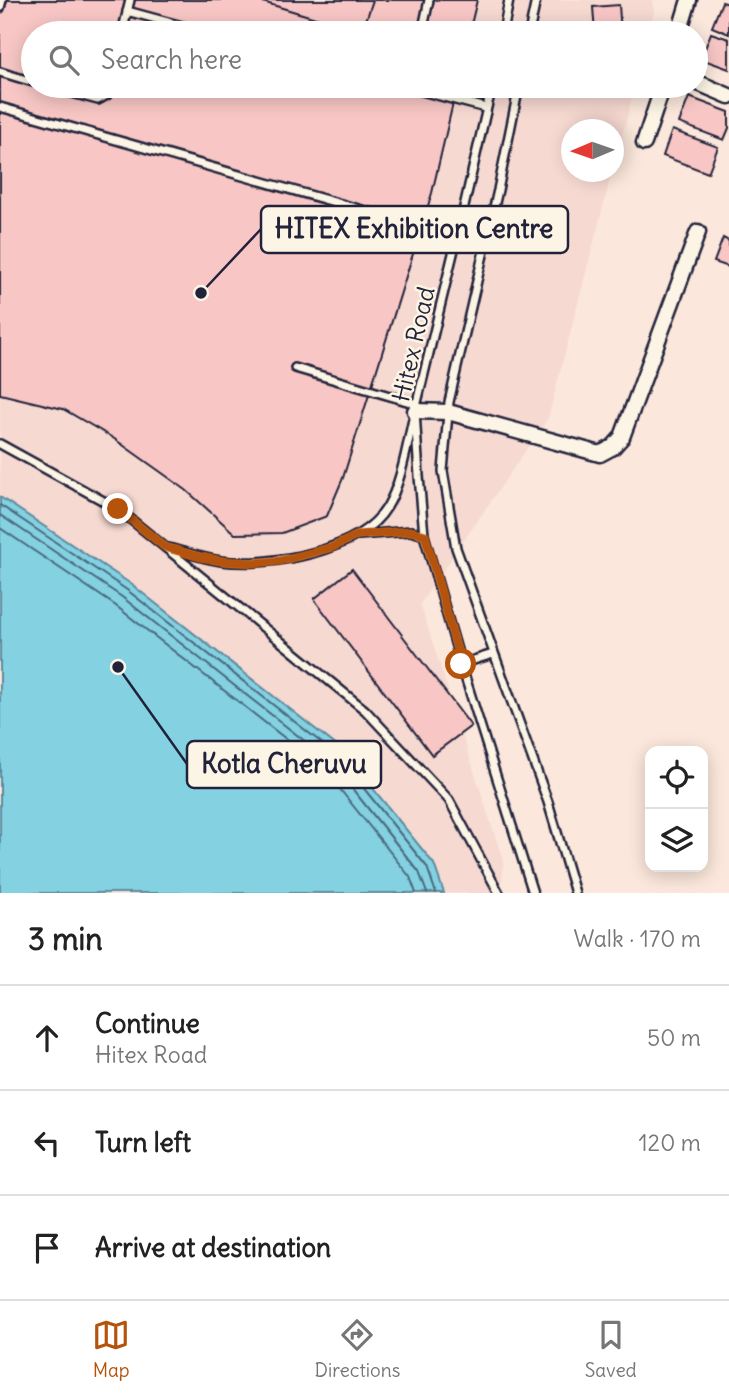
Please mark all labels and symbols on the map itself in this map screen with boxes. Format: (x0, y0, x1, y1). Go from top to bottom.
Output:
north arrow (561, 119, 624, 182)
callout: HITEX Exhibition Centre (261, 206, 568, 253)
text: HITEX Exhibition Centre (275, 212, 553, 245)
street label: Hitex Road (385, 284, 441, 404)
route end (102, 493, 133, 524)
route start (445, 648, 476, 679)
callout: Kotla Cheruvu (187, 741, 381, 788)
text: Kotla Cheruvu (201, 747, 367, 780)

